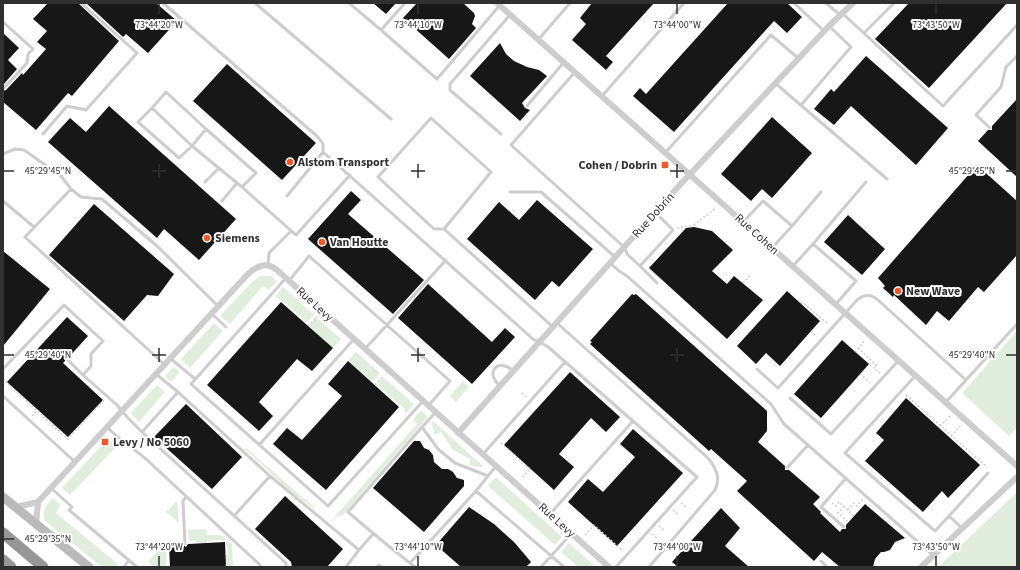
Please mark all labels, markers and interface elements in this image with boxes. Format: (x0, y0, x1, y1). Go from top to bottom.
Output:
text: 73°44'20"W (135, 18, 183, 32)
text: 73°44'10"W (394, 18, 442, 32)
text: 73°44'00"W (653, 18, 701, 32)
text: 73°43'50"W (912, 18, 960, 32)
place label: Alstom Transport (297, 154, 390, 171)
marker: Alstom Transport (285, 157, 295, 167)
place label: Cohen / Dobrin (578, 157, 657, 174)
marker: Cohen / Dobrin (660, 160, 670, 170)
text: 45°29'45"N (25, 164, 71, 178)
text: 45°29'45"N (949, 164, 995, 178)
street label: Rue Dobrin (628, 189, 678, 242)
street label: Rue Cohen (731, 210, 782, 259)
place label: Siemens (215, 230, 260, 247)
marker: Siemens (202, 233, 212, 243)
place label: Van Houtte (329, 234, 388, 251)
marker: Van Houtte (317, 237, 327, 247)
street label: Rue Levy (292, 283, 337, 326)
place label: New Wave (906, 283, 960, 300)
marker: New Wave (893, 286, 903, 296)
text: 45°29'40"N (25, 348, 71, 362)
text: 45°29'40"N (949, 348, 995, 362)
place label: Levy / No 5060 (113, 434, 189, 451)
marker: Levy / No 5060 (100, 437, 110, 447)
street label: Rue Levy (534, 499, 579, 542)
text: 45°29'35"N (25, 532, 71, 546)
text: 73°44'20"W (135, 540, 183, 554)
text: 73°44'10"W (394, 540, 442, 554)
text: 73°44'00"W (653, 540, 701, 554)
text: 73°43'50"W (912, 540, 960, 554)

